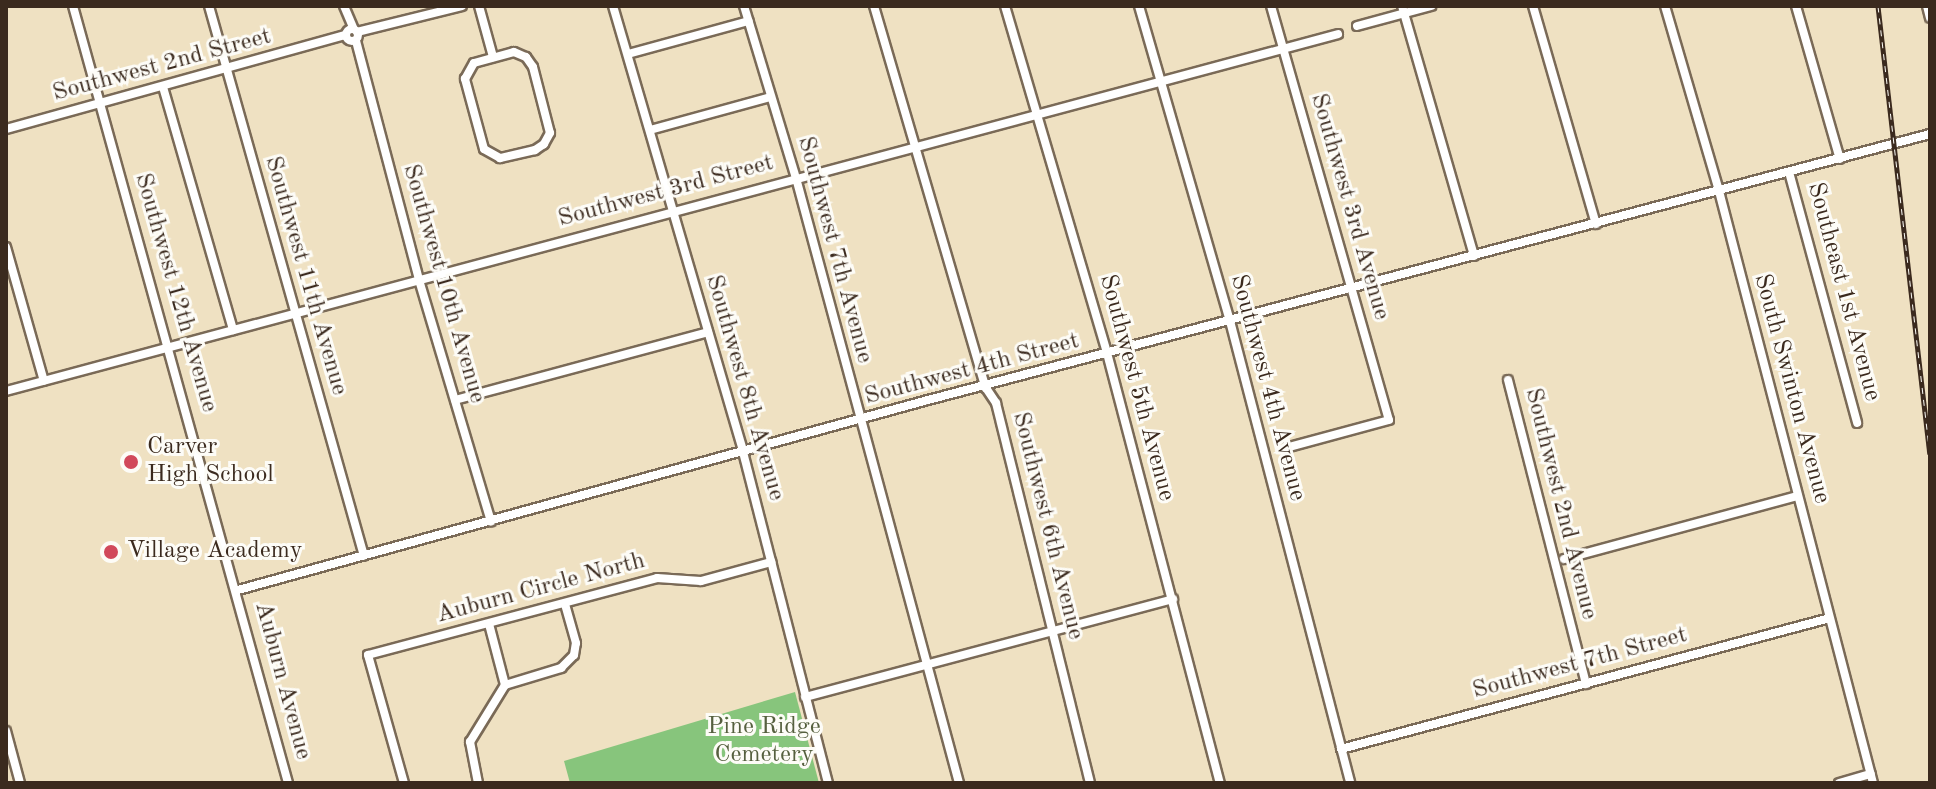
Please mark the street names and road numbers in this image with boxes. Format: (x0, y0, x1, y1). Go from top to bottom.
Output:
street label: Southwest 2nd Street (50, 23, 274, 109)
street label: Southwest 3rd Avenue (1303, 90, 1395, 324)
street label: Southwest 7th Avenue (790, 134, 878, 366)
street label: Southwest 3rd Street (555, 149, 777, 235)
street label: Southwest 11th Avenue (257, 153, 353, 399)
street label: Southwest 10th Avenue (395, 161, 491, 407)
street label: Southwest 12th Avenue (127, 170, 223, 416)
street label: Southeast 1st Avenue (1800, 180, 1886, 404)
street label: South Swinton Avenue (1746, 271, 1836, 507)
street label: Southwest 8th Avenue (698, 272, 790, 504)
street label: Southwest 5th Avenue (1092, 272, 1180, 504)
street label: Southwest 4th Avenue (1223, 272, 1311, 504)
street label: Southwest 4th Street (862, 328, 1082, 412)
street label: Southwest 2nd Avenue (1517, 385, 1603, 623)
street label: Southwest 6th Avenue (1005, 409, 1089, 643)
street label: Auburn Circle North (434, 547, 648, 631)
street label: Auburn Avenue (247, 599, 317, 763)
street label: Southwest 7th Street (1470, 622, 1690, 706)

